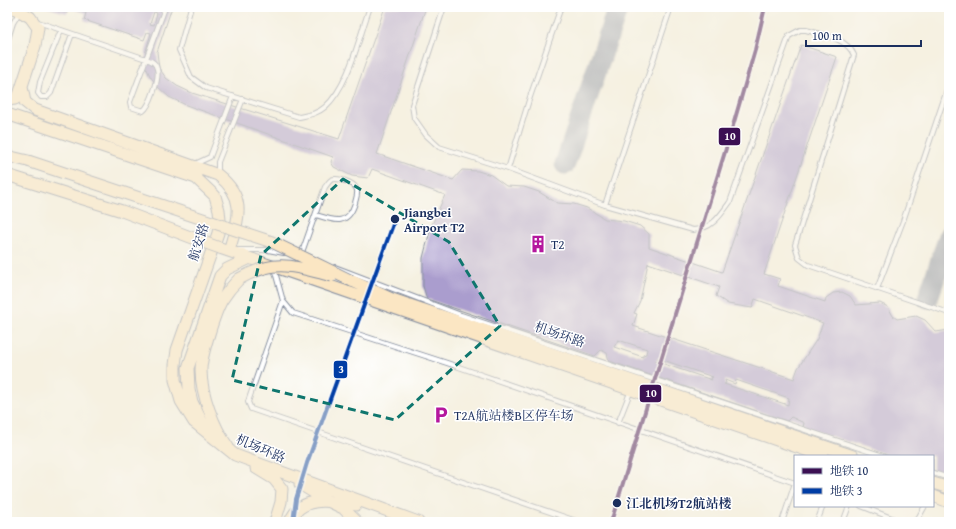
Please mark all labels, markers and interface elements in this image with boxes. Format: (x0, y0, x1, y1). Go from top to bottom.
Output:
scale bar (806, 22, 921, 48)
text: 100 m (812, 27, 842, 44)
line badge: 10 (718, 127, 741, 146)
text: 10 (724, 128, 736, 144)
place label: Jiangbei Airport T2 (402, 203, 465, 237)
marker: Jiangbei Airport T2 (389, 213, 401, 225)
street label: 航安路 (184, 221, 213, 264)
building icon: T2 (528, 234, 548, 254)
place label: T2 (551, 235, 565, 254)
street label: 机场环路 (532, 317, 588, 352)
line badge: 3 (333, 360, 348, 379)
text: 3 (338, 361, 344, 377)
line badge: 10 (639, 384, 662, 403)
text: 10 (645, 385, 657, 401)
parking icon: T2A航站楼B区停车场 (431, 405, 451, 425)
place label: T2A航站楼B区停车场 (454, 406, 574, 425)
street label: 机场环路 (233, 430, 288, 467)
legend (794, 455, 934, 507)
text: 地铁 10 (830, 462, 868, 479)
text: 地铁 3 (830, 482, 863, 499)
place label: 江北机场T2航站楼 (626, 494, 731, 513)
marker: 江北机场T2航站楼 (611, 497, 623, 509)

